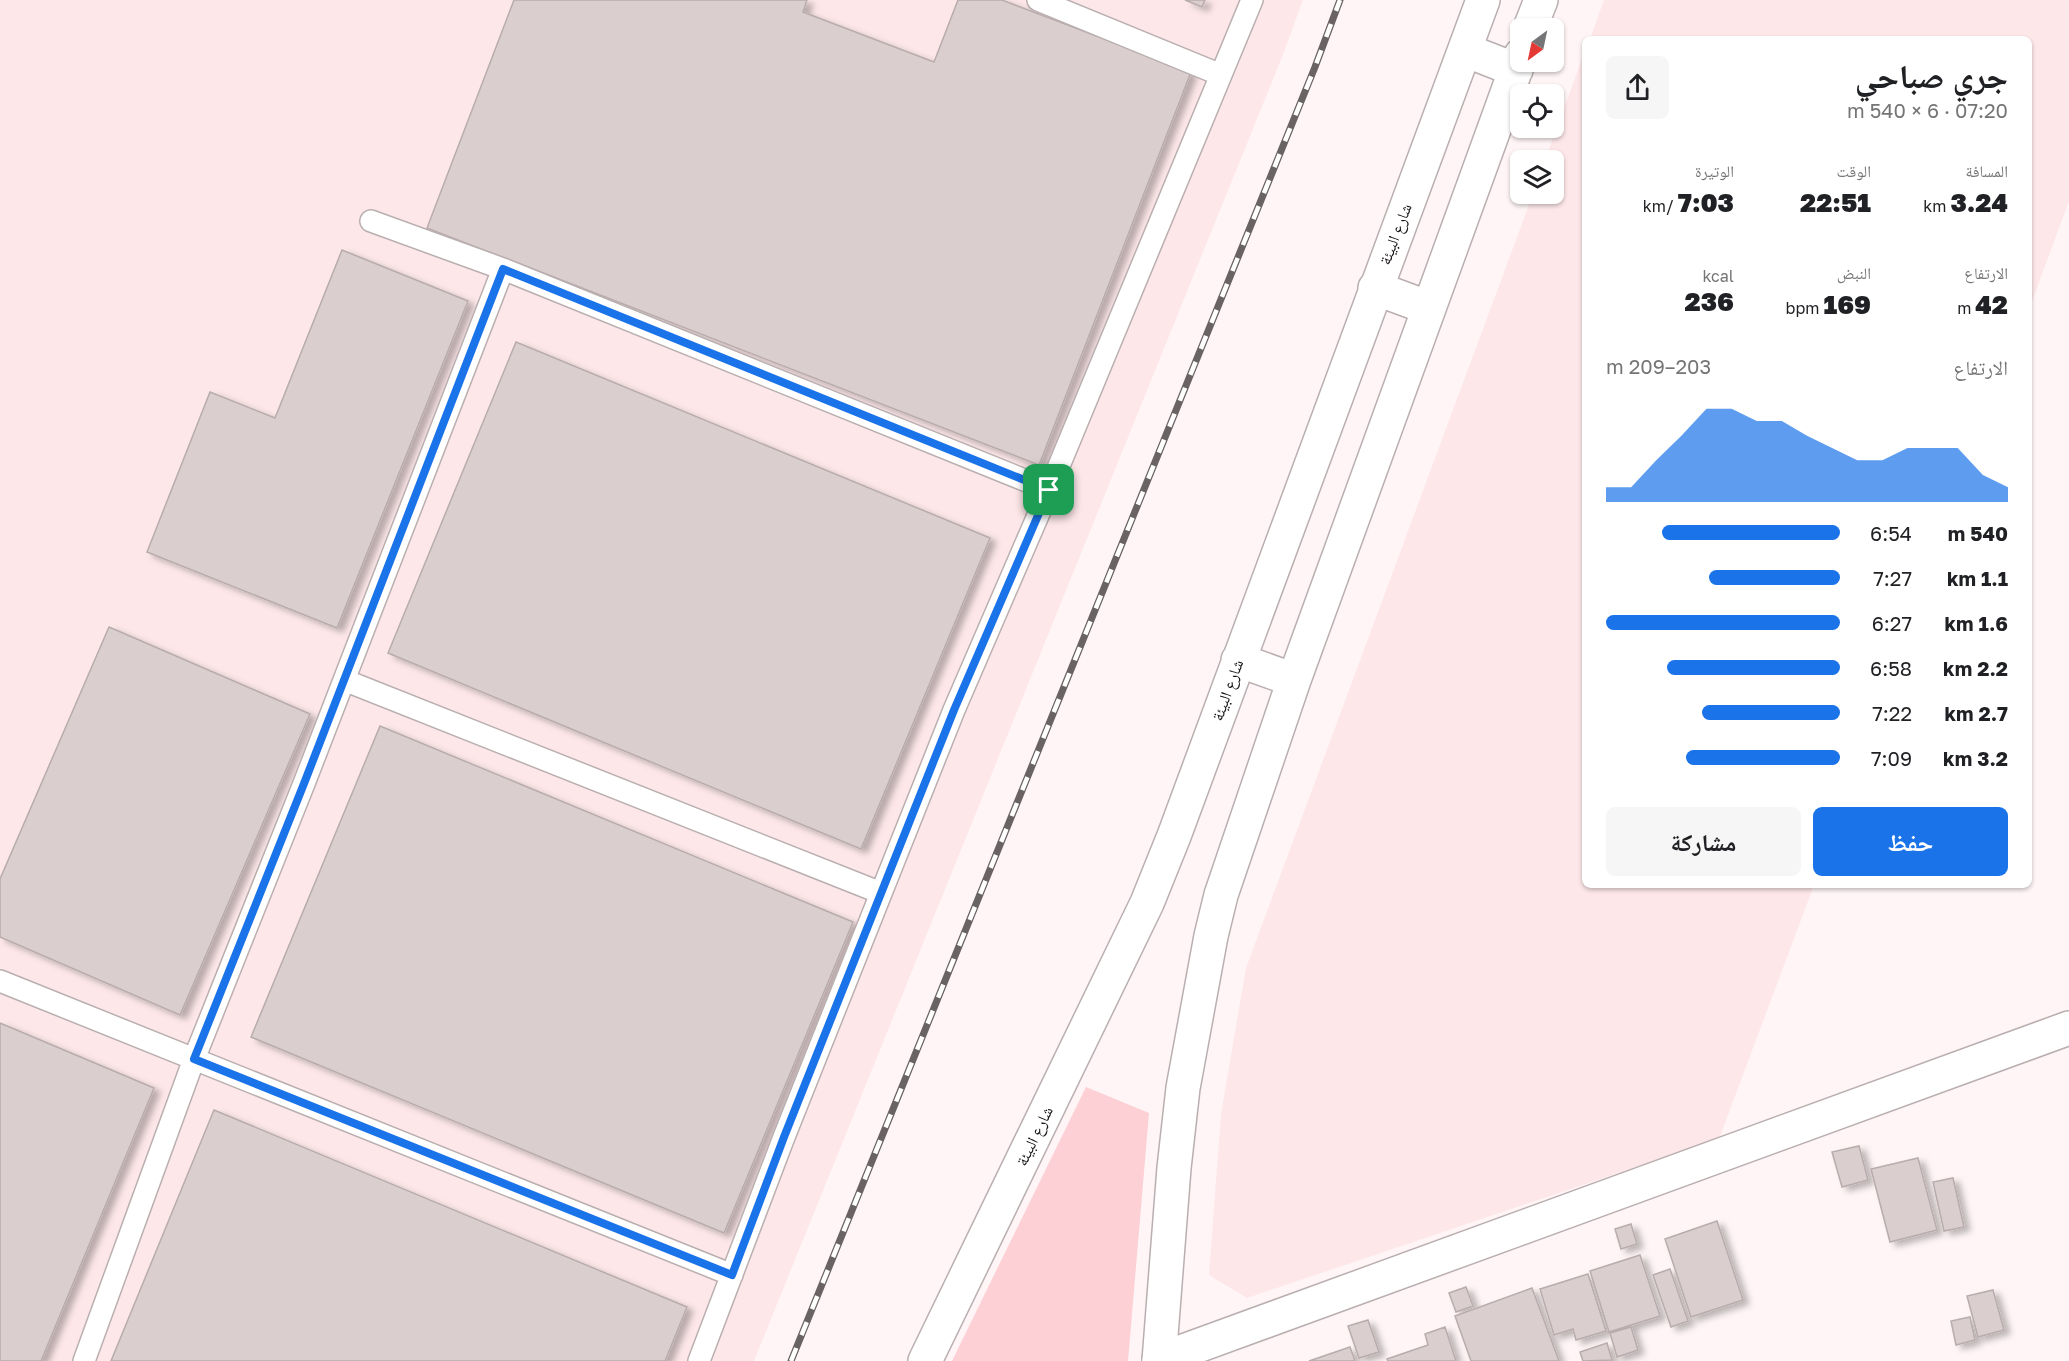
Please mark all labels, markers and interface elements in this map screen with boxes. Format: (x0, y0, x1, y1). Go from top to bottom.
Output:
north arrow (1510, 18, 1564, 72)
map controls (1510, 18, 1564, 204)
button: share (1606, 56, 1669, 119)
text: جري صباحي (1855, 56, 2008, 95)
button: locate (1510, 84, 1564, 138)
text: 07:20 · 6 × 540 m (1847, 98, 2008, 122)
button: layers (1510, 150, 1564, 204)
text: الوتيرة (1695, 161, 1734, 181)
text: الوقت (1837, 161, 1871, 181)
text: المسافة (1966, 161, 2008, 181)
text: 7:03 (1678, 187, 1734, 218)
text: 22:51 (1800, 187, 1871, 218)
text: 3.24 (1950, 187, 2008, 218)
text: /km (1643, 196, 1678, 216)
text: km (1923, 196, 1950, 216)
street label: شارع البيئة (1374, 201, 1417, 268)
text: النبض (1837, 263, 1871, 283)
text: الارتفاع (1964, 263, 2008, 283)
text: kcal (1702, 266, 1734, 286)
text: 236 (1685, 286, 1734, 317)
text: 169 (1823, 289, 1871, 320)
text: 42 (1975, 289, 2008, 320)
text: bpm (1786, 298, 1823, 318)
text: m (1957, 298, 1975, 318)
text: 203–209 m (1606, 354, 1711, 378)
text: الارتفاع (1953, 355, 2008, 379)
pin (1023, 464, 1074, 515)
icon: arrive (1032, 473, 1065, 506)
text: 6:54 (1870, 521, 1912, 545)
text: 540 m (1948, 521, 2008, 545)
text: 7:27 (1873, 566, 1912, 590)
text: 1.1 km (1947, 566, 2008, 590)
text: 6:27 (1872, 611, 1912, 635)
text: 1.6 km (1944, 611, 2008, 635)
text: 6:58 (1870, 656, 1912, 680)
text: 2.2 km (1943, 656, 2008, 680)
street label: شارع البيئة (1207, 657, 1248, 724)
text: 7:22 (1872, 701, 1912, 725)
text: 2.7 km (1944, 701, 2008, 725)
text: 7:09 (1871, 746, 1912, 770)
text: 3.2 km (1943, 746, 2008, 770)
button: مشاركة (1606, 807, 1801, 876)
button: حفظ (1813, 807, 2008, 876)
street label: شارع البيئة (1011, 1103, 1058, 1170)

